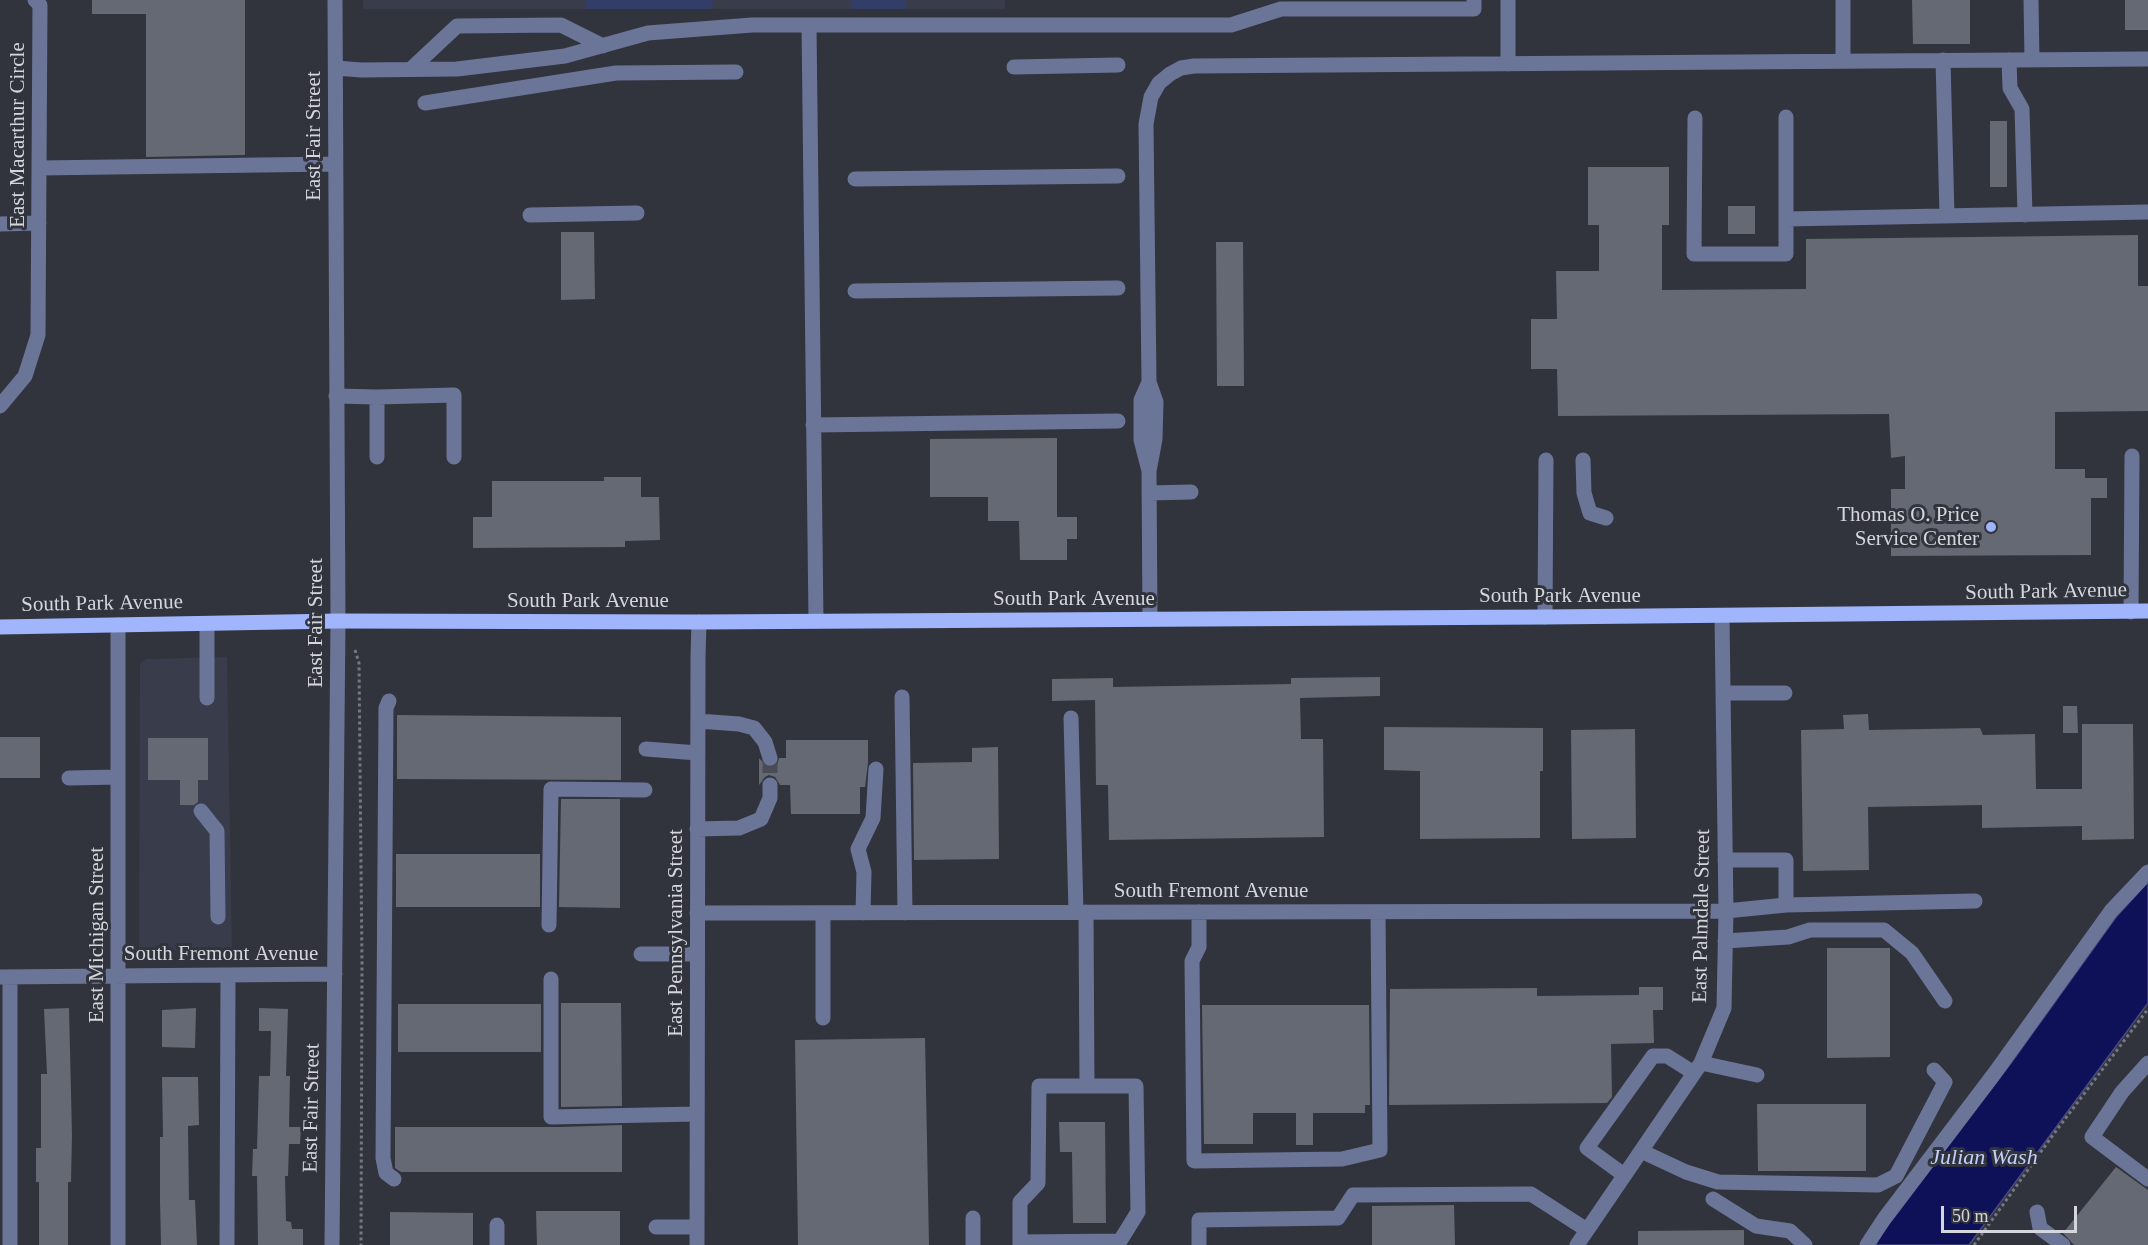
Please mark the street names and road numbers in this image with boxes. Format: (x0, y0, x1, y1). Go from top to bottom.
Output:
street label: East Macarthur Circle (5, 42, 31, 228)
street label: East Fair Street (301, 71, 327, 201)
street label: East Fair Street (303, 558, 329, 688)
street label: South Park Avenue (1965, 578, 2127, 606)
street label: South Park Avenue (1479, 583, 1641, 609)
street label: South Park Avenue (993, 586, 1155, 612)
street label: South Park Avenue (507, 588, 669, 614)
street label: South Park Avenue (21, 590, 183, 618)
street label: East Pennsylvania Street (663, 829, 689, 1037)
street label: East Palmdale Street (1688, 829, 1716, 1003)
street label: East Michigan Street (84, 847, 110, 1023)
street label: South Fremont Avenue (1114, 878, 1308, 904)
street label: South Fremont Avenue (124, 941, 318, 967)
street label: East Fair Street (298, 1043, 326, 1173)

